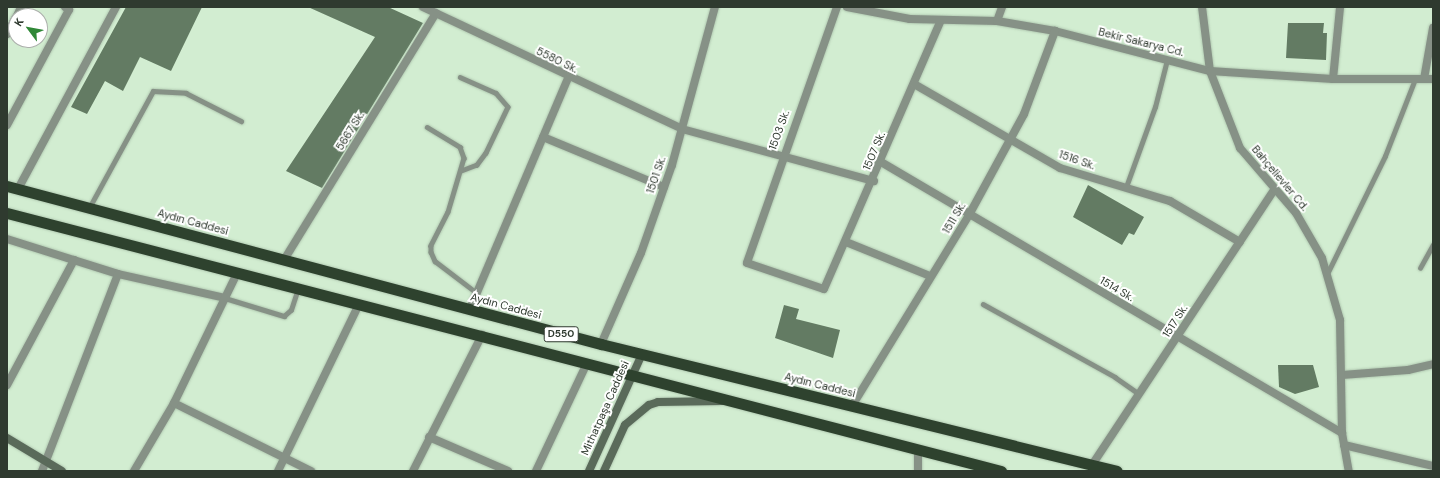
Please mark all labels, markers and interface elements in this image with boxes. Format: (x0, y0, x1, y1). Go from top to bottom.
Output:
north arrow (8, 8, 48, 48)
text: K (11, 15, 27, 29)
street label: Bekir Sakarya Cd. (1097, 25, 1185, 59)
street label: 5580 Sk. (534, 44, 580, 76)
street label: 1503 Sk. (766, 108, 792, 152)
street label: 5667 Sk. (333, 109, 367, 153)
street label: 1507 Sk. (860, 130, 888, 172)
street label: Bahçelievler Cd. (1249, 143, 1311, 213)
street label: 1516 Sk. (1057, 148, 1097, 172)
street label: 1501 Sk. (644, 155, 668, 195)
street label: 1511 Sk. (940, 200, 968, 236)
street label: Aydın Caddesi (156, 206, 230, 238)
street label: 1514 Sk. (1098, 274, 1136, 304)
street label: Aydın Caddesi (469, 290, 543, 322)
street label: 1517 Sk. (1160, 302, 1190, 340)
road number: D550 (543, 326, 579, 342)
street label: Mithatpaşa Caddesi (578, 359, 632, 457)
street label: Aydın Caddesi (783, 370, 857, 400)

